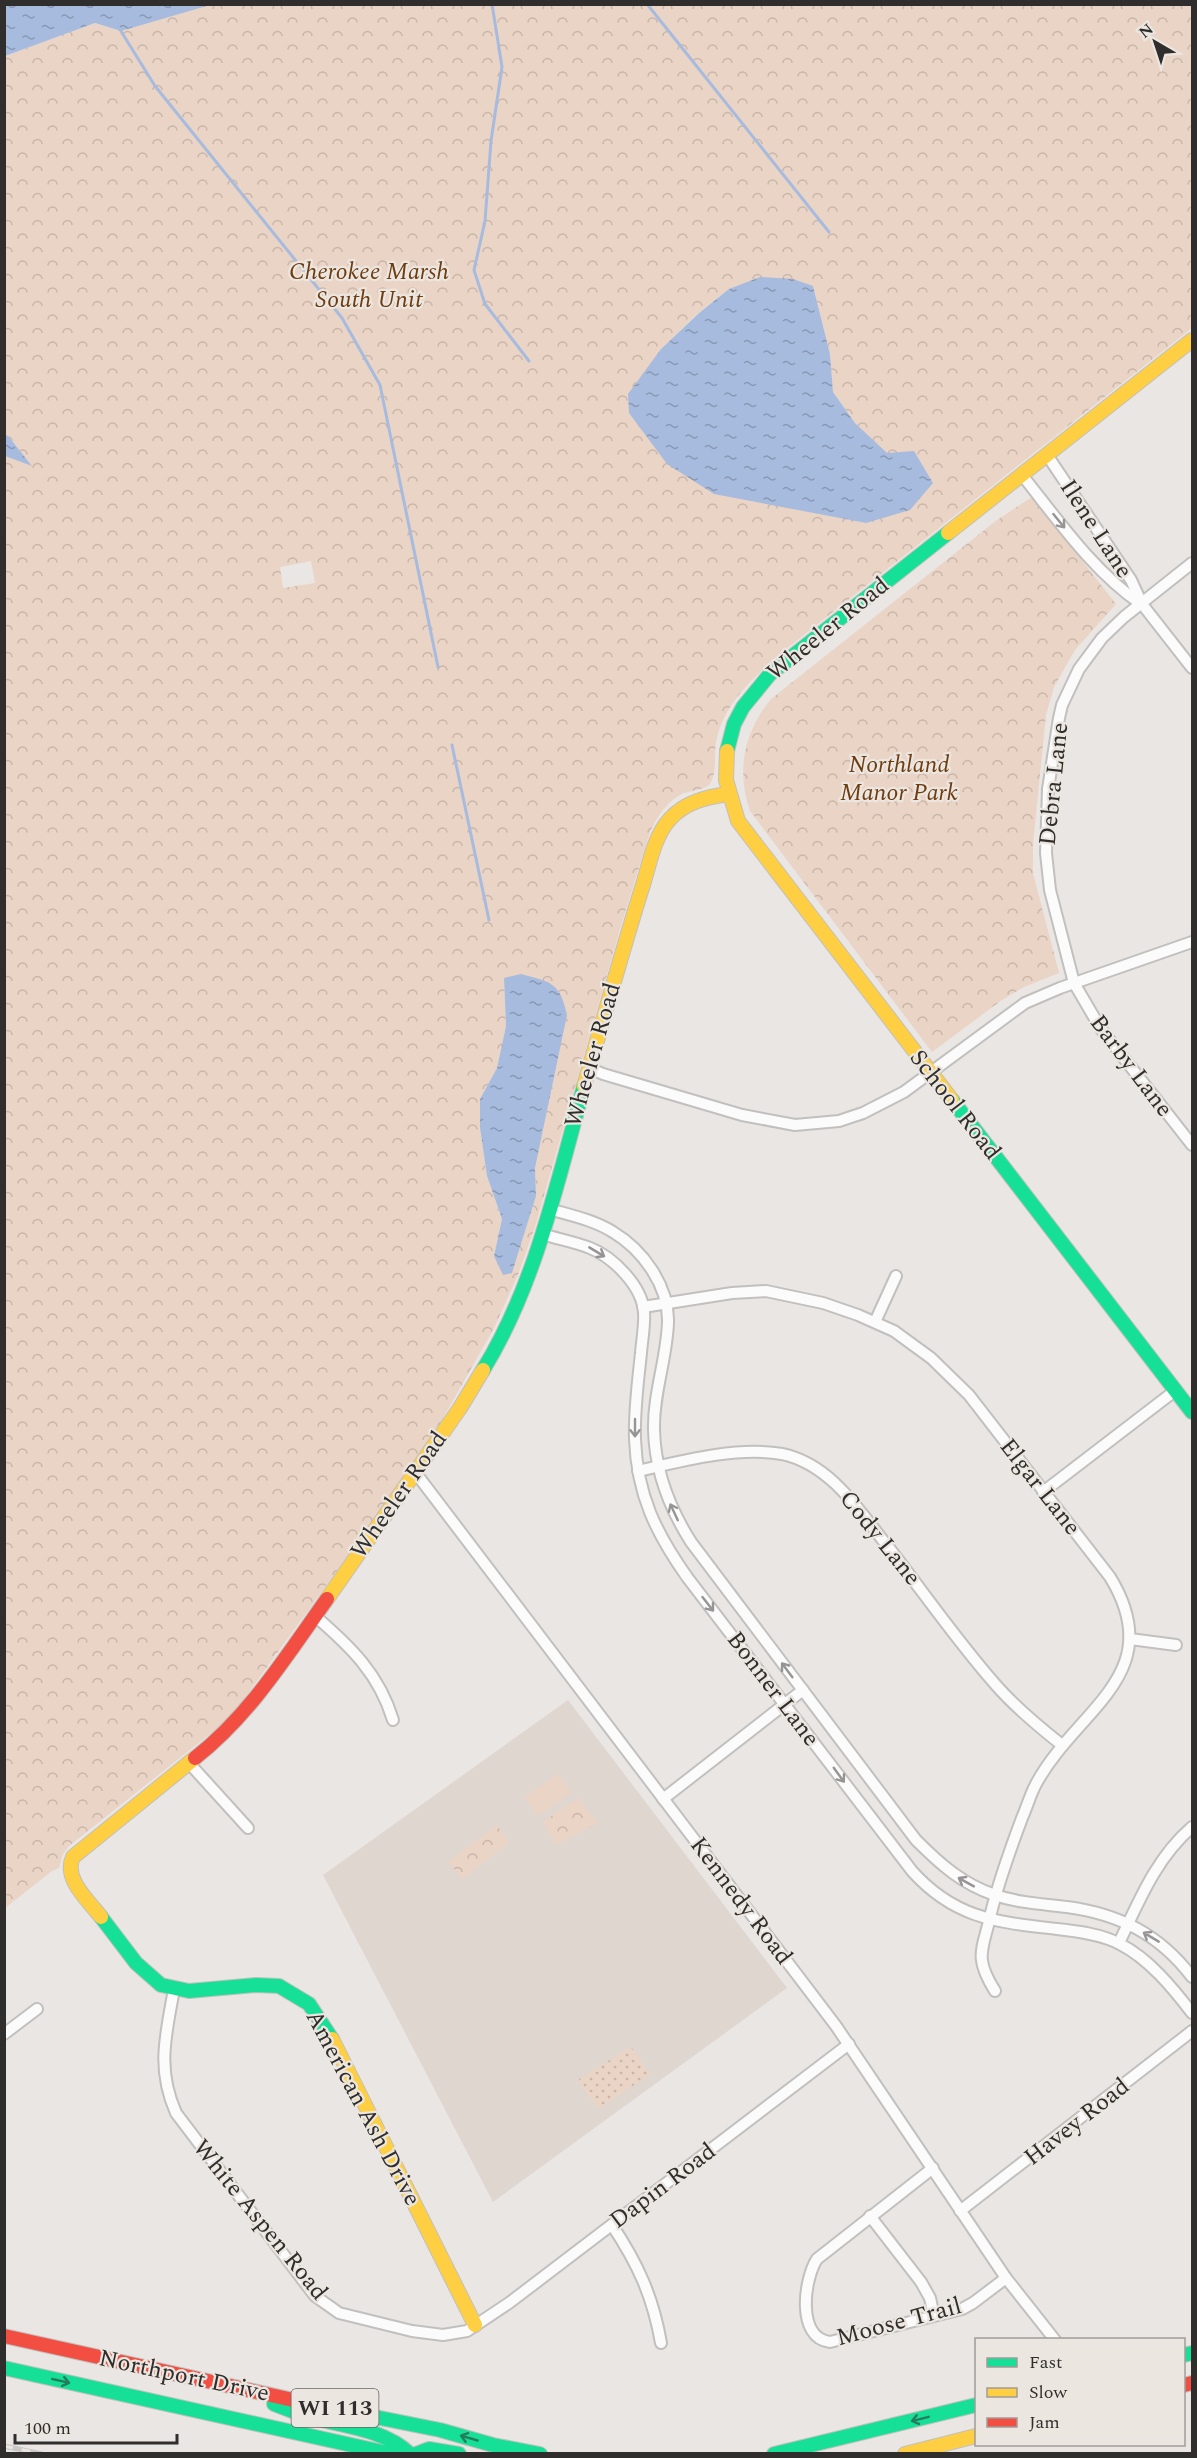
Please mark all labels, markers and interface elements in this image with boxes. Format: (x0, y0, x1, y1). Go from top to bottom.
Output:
north arrow (1125, 12, 1185, 72)
text: N (1134, 18, 1159, 45)
park label: Cherokee Marsh South Unit (289, 254, 449, 318)
street label: Ilene Lane (1050, 472, 1142, 586)
one-way arrow (1052, 513, 1065, 529)
street label: Wheeler Road (759, 568, 897, 690)
street label: Debra Lane (1030, 721, 1078, 847)
park label: Northland Manor Park (840, 747, 958, 811)
street label: Wheeler Road (555, 978, 631, 1132)
street label: Barby Lane (1080, 1007, 1182, 1125)
street label: School Road (900, 1042, 1010, 1168)
one-way arrow (588, 1247, 605, 1259)
one-way arrow (629, 1418, 641, 1438)
street label: Wheeler Road (342, 1424, 456, 1566)
street label: Elgar Lane (990, 1430, 1090, 1544)
street label: Cody Lane (830, 1482, 930, 1594)
one-way arrow (667, 1503, 679, 1521)
one-way arrow (701, 1595, 714, 1611)
street label: Bonner Lane (718, 1624, 828, 1754)
one-way arrow (781, 1662, 794, 1678)
one-way arrow (833, 1767, 845, 1783)
street label: Kennedy Road (681, 1829, 801, 1973)
one-way arrow (958, 1876, 975, 1888)
one-way arrow (1143, 1930, 1160, 1942)
street label: American Ash Drive (296, 2004, 430, 2212)
street label: Havey Road (1016, 2069, 1138, 2175)
street label: White Aspen Road (184, 2132, 336, 2308)
street label: Dapin Road (602, 2134, 724, 2238)
street label: Moose Trail (832, 2288, 966, 2356)
legend (975, 2338, 1185, 2446)
street label: Northport Drive (95, 2340, 273, 2412)
text: Fast (1029, 2349, 1062, 2376)
one-way arrow (51, 2376, 71, 2387)
text: Slow (1029, 2379, 1068, 2406)
road number: WI 113 (292, 2389, 378, 2427)
scale bar (15, 2407, 177, 2445)
text: Jam (1029, 2409, 1060, 2436)
one-way arrow (910, 2413, 929, 2425)
text: 100 m (24, 2415, 71, 2442)
one-way arrow (460, 2432, 479, 2443)

